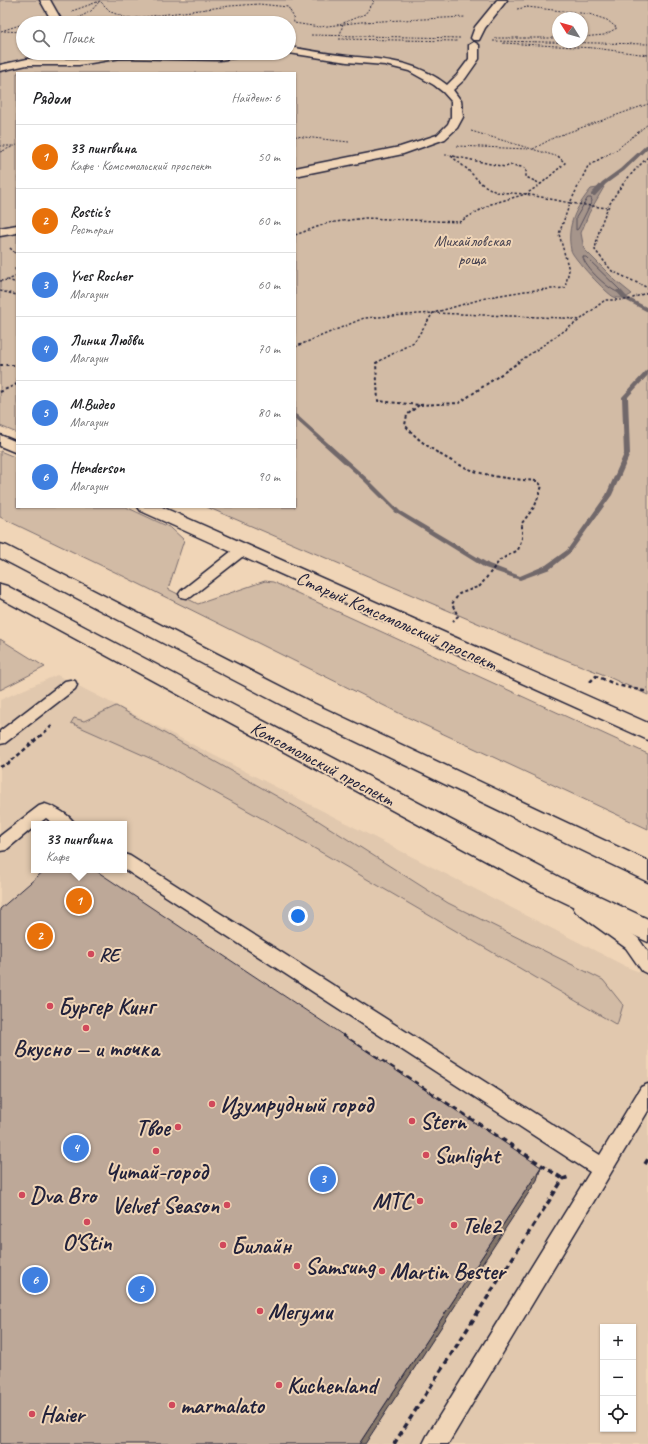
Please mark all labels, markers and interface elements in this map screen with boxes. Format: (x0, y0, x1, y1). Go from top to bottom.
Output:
north arrow (552, 12, 588, 48)
search box (16, 16, 296, 60)
icon: search (30, 27, 52, 49)
text: Поиск (62, 29, 94, 48)
text: Рядом (32, 88, 70, 109)
text: Найдено: 6 (232, 90, 280, 106)
text: 33 пингвина (70, 139, 136, 158)
text: 1 (42, 149, 48, 165)
text: 50 m (258, 149, 280, 165)
text: Кафе · Комсомольский проспект (70, 158, 211, 174)
text: Rostic's (70, 203, 109, 222)
text: 2 (42, 213, 48, 229)
text: 60 m (258, 213, 280, 229)
text: Ресторан (70, 222, 113, 238)
park label: Михайловская роща (434, 231, 512, 269)
text: Yves Rocher (70, 267, 132, 286)
text: 3 (42, 277, 48, 293)
text: 60 m (258, 277, 280, 293)
text: Магазин (70, 286, 108, 302)
text: Линии Любви (70, 331, 143, 350)
text: 4 (42, 341, 48, 357)
text: 70 m (258, 341, 280, 357)
text: Магазин (70, 350, 108, 366)
text: М.Видео (70, 395, 114, 414)
text: 5 (42, 405, 48, 421)
text: 80 m (258, 405, 280, 421)
text: Магазин (70, 414, 108, 430)
text: Henderson (70, 459, 125, 478)
text: 6 (42, 469, 48, 485)
text: 90 m (258, 469, 280, 485)
text: Магазин (70, 478, 108, 494)
street label: Старый Комсомольский проспект (292, 566, 502, 677)
street label: Комсомольский проспект (246, 716, 400, 813)
popup (31, 821, 127, 873)
text: 33 пингвина (46, 830, 112, 849)
text: Кафе (46, 849, 69, 865)
pin: 1 (66, 886, 92, 916)
your location (288, 906, 308, 926)
pin: 2 (27, 921, 53, 951)
place label: RE (99, 943, 122, 967)
marker: RE (86, 949, 96, 959)
place label: Бургер Кинг (58, 992, 158, 1021)
marker: Бургер Кинг (45, 1001, 55, 1011)
marker: Вкусно — и точка (81, 1023, 91, 1033)
place label: Вкусно — и точка (13, 1034, 161, 1063)
place label: Изумрудный город (220, 1090, 375, 1120)
marker: Изумрудный город (207, 1099, 217, 1109)
place label: Stern (420, 1107, 467, 1136)
place label: Твое (136, 1113, 172, 1142)
marker: Stern (407, 1116, 417, 1126)
marker: Твое (173, 1122, 183, 1132)
pin: 4 (63, 1133, 89, 1163)
place label: Sunlight (434, 1141, 502, 1170)
marker: Читай-город (151, 1146, 161, 1156)
marker: Sunlight (421, 1150, 431, 1160)
place label: Читай-город (104, 1157, 210, 1186)
pin: 3 (310, 1164, 336, 1194)
place label: Dva Bro (30, 1181, 99, 1210)
place label: МТС (372, 1187, 415, 1216)
marker: Dva Bro (17, 1190, 27, 1200)
place label: Velvet Season (112, 1191, 219, 1220)
marker: МТС (415, 1196, 425, 1206)
marker: Velvet Season (222, 1200, 232, 1210)
place label: Tele2 (462, 1211, 503, 1240)
marker: O'Stin (82, 1217, 92, 1227)
marker: Tele2 (449, 1220, 459, 1230)
place label: O'Stin (63, 1228, 112, 1257)
place label: Билайн (231, 1231, 293, 1260)
marker: Билайн (218, 1240, 228, 1250)
place label: Samsung (305, 1252, 377, 1281)
place label: Martin Bester (390, 1257, 508, 1286)
marker: Samsung (292, 1261, 302, 1271)
pin: 6 (22, 1265, 48, 1295)
marker: Martin Bester (377, 1266, 387, 1276)
pin: 5 (128, 1274, 154, 1304)
place label: Мегуми (268, 1297, 334, 1326)
marker: Мегуми (255, 1306, 265, 1316)
map controls (600, 1324, 636, 1432)
button: + (600, 1324, 636, 1360)
button: − (600, 1360, 636, 1396)
place label: Kuchenland (287, 1371, 380, 1400)
marker: Kuchenland (274, 1380, 284, 1390)
place label: marmalato (180, 1391, 265, 1420)
button: locate (600, 1396, 636, 1432)
place label: Haier (40, 1400, 87, 1429)
marker: marmalato (167, 1400, 177, 1410)
marker: Haier (27, 1409, 37, 1419)

